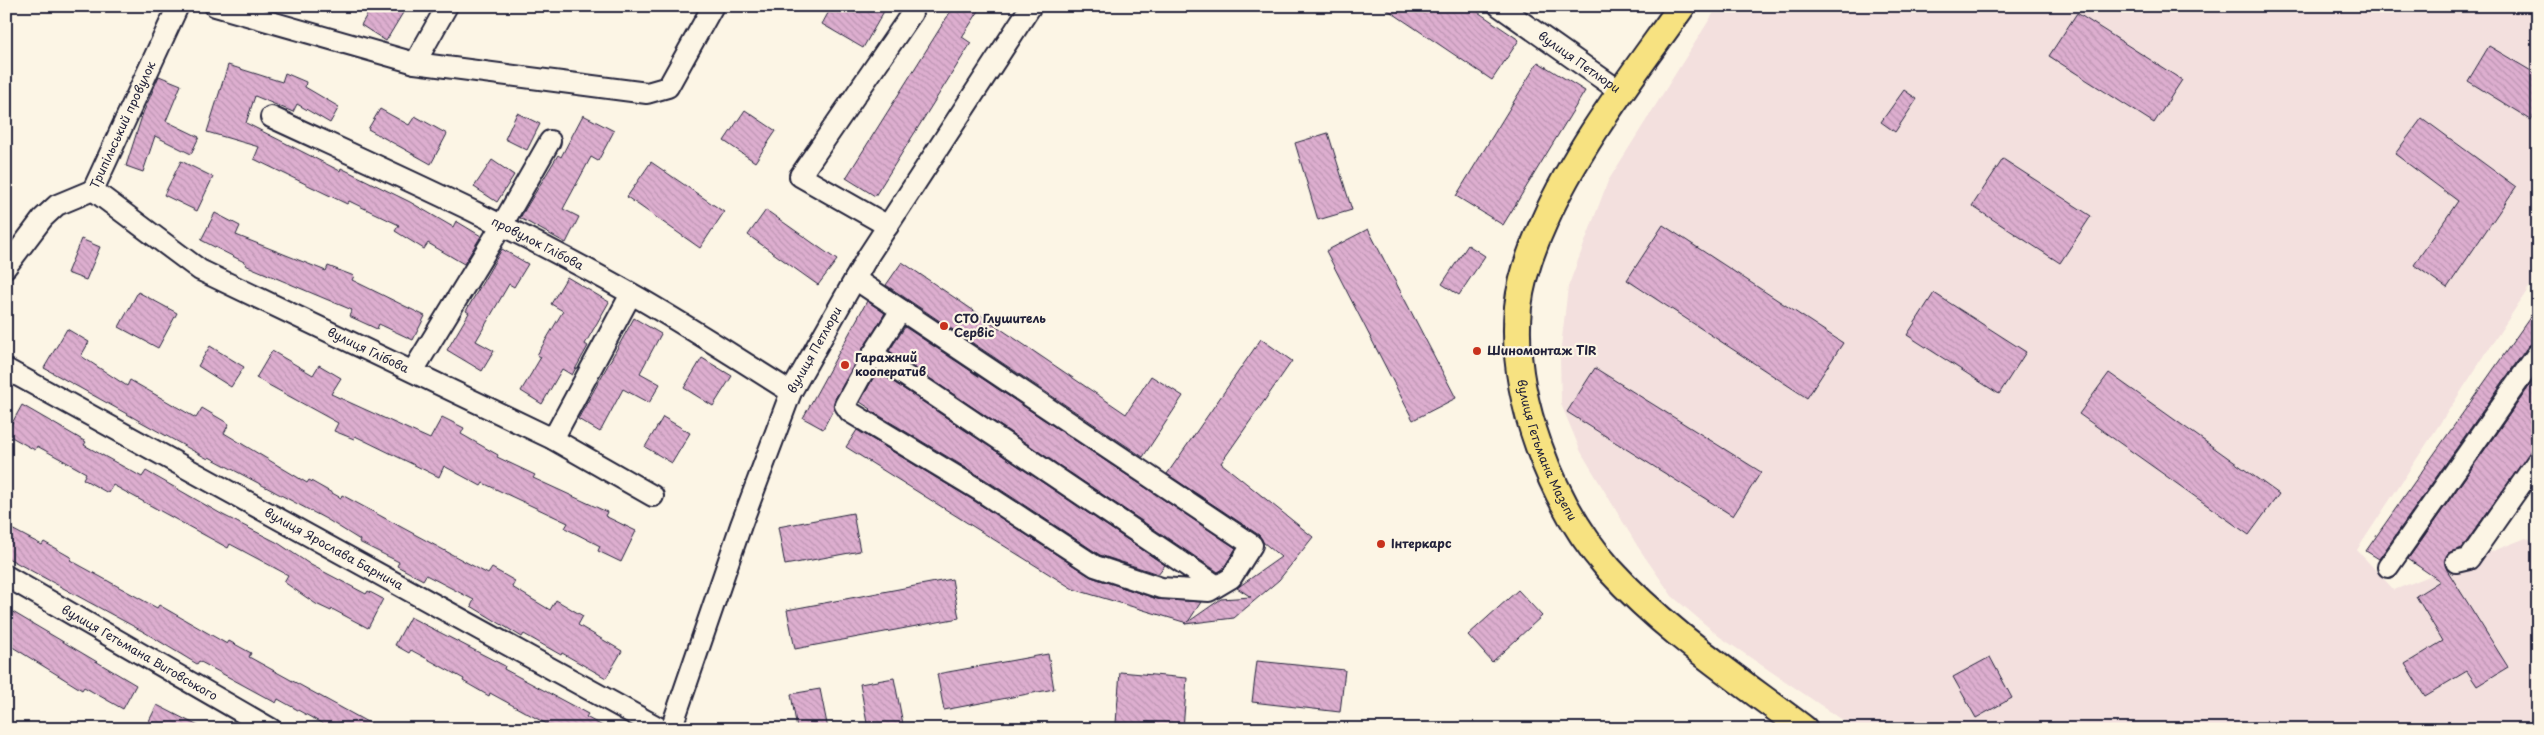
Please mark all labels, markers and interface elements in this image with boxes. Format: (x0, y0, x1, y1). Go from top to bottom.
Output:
street label: вулиця Петлюри (1535, 26, 1624, 97)
street label: Трипільський провулок (85, 57, 160, 191)
street label: провулок Глібова (489, 212, 588, 274)
street label: вулиця Петлюри (782, 303, 846, 396)
place label: СТО Глушитель Сервіс (954, 309, 1046, 341)
marker: СТО Глушитель Сервіс (938, 320, 950, 332)
street label: вулиця Глібова (325, 322, 413, 377)
place label: Шиномонтаж TIR (1487, 341, 1597, 359)
marker: Шиномонтаж TIR (1471, 345, 1483, 357)
place label: Гаражний кооператив (855, 348, 926, 380)
marker: Гаражний кооператив (839, 359, 851, 371)
street label: вулиця Гетьмана Мазепи (1513, 378, 1582, 524)
street label: вулиця Ярослава Барнича (261, 503, 407, 594)
place label: Інтеркарс (1391, 534, 1452, 552)
marker: Інтеркарс (1375, 538, 1387, 550)
street label: вулиця Гетьмана Виговського (58, 600, 221, 704)

